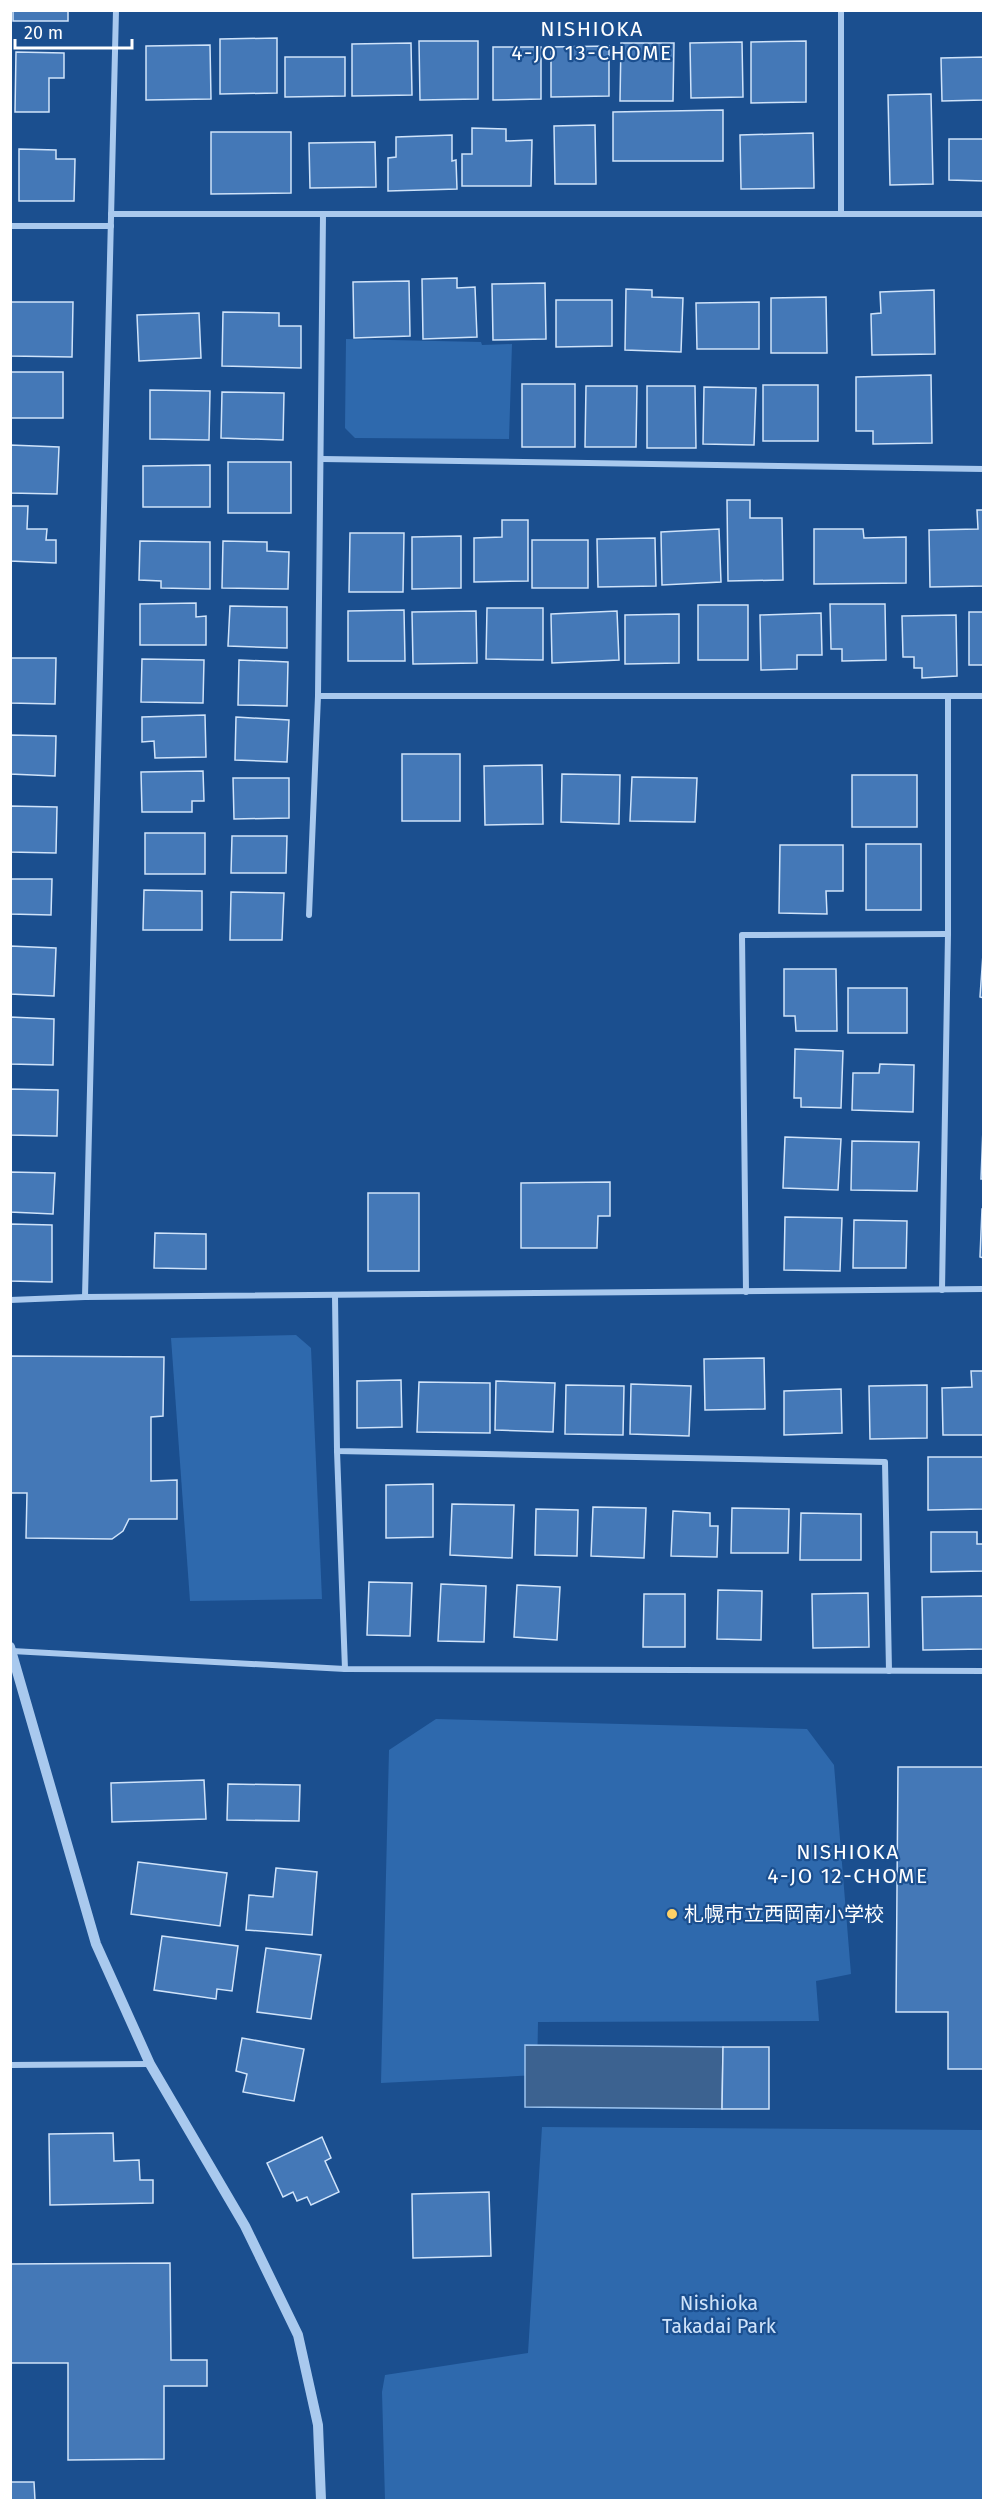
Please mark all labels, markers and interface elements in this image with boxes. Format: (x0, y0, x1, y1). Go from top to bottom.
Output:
scale bar (15, 12, 132, 50)
district label: NISHIOKA 4-JO 13-CHOME (511, 16, 673, 66)
text: 20 m (24, 22, 63, 44)
district label: NISHIOKA 4-JO 12-CHOME (767, 1839, 929, 1889)
place label: 札幌市立西岡南小学校 (684, 1902, 884, 1926)
marker: 札幌市立西岡南小学校 (665, 1907, 679, 1921)
park label: Nishioka Takadai Park (662, 2291, 777, 2338)

